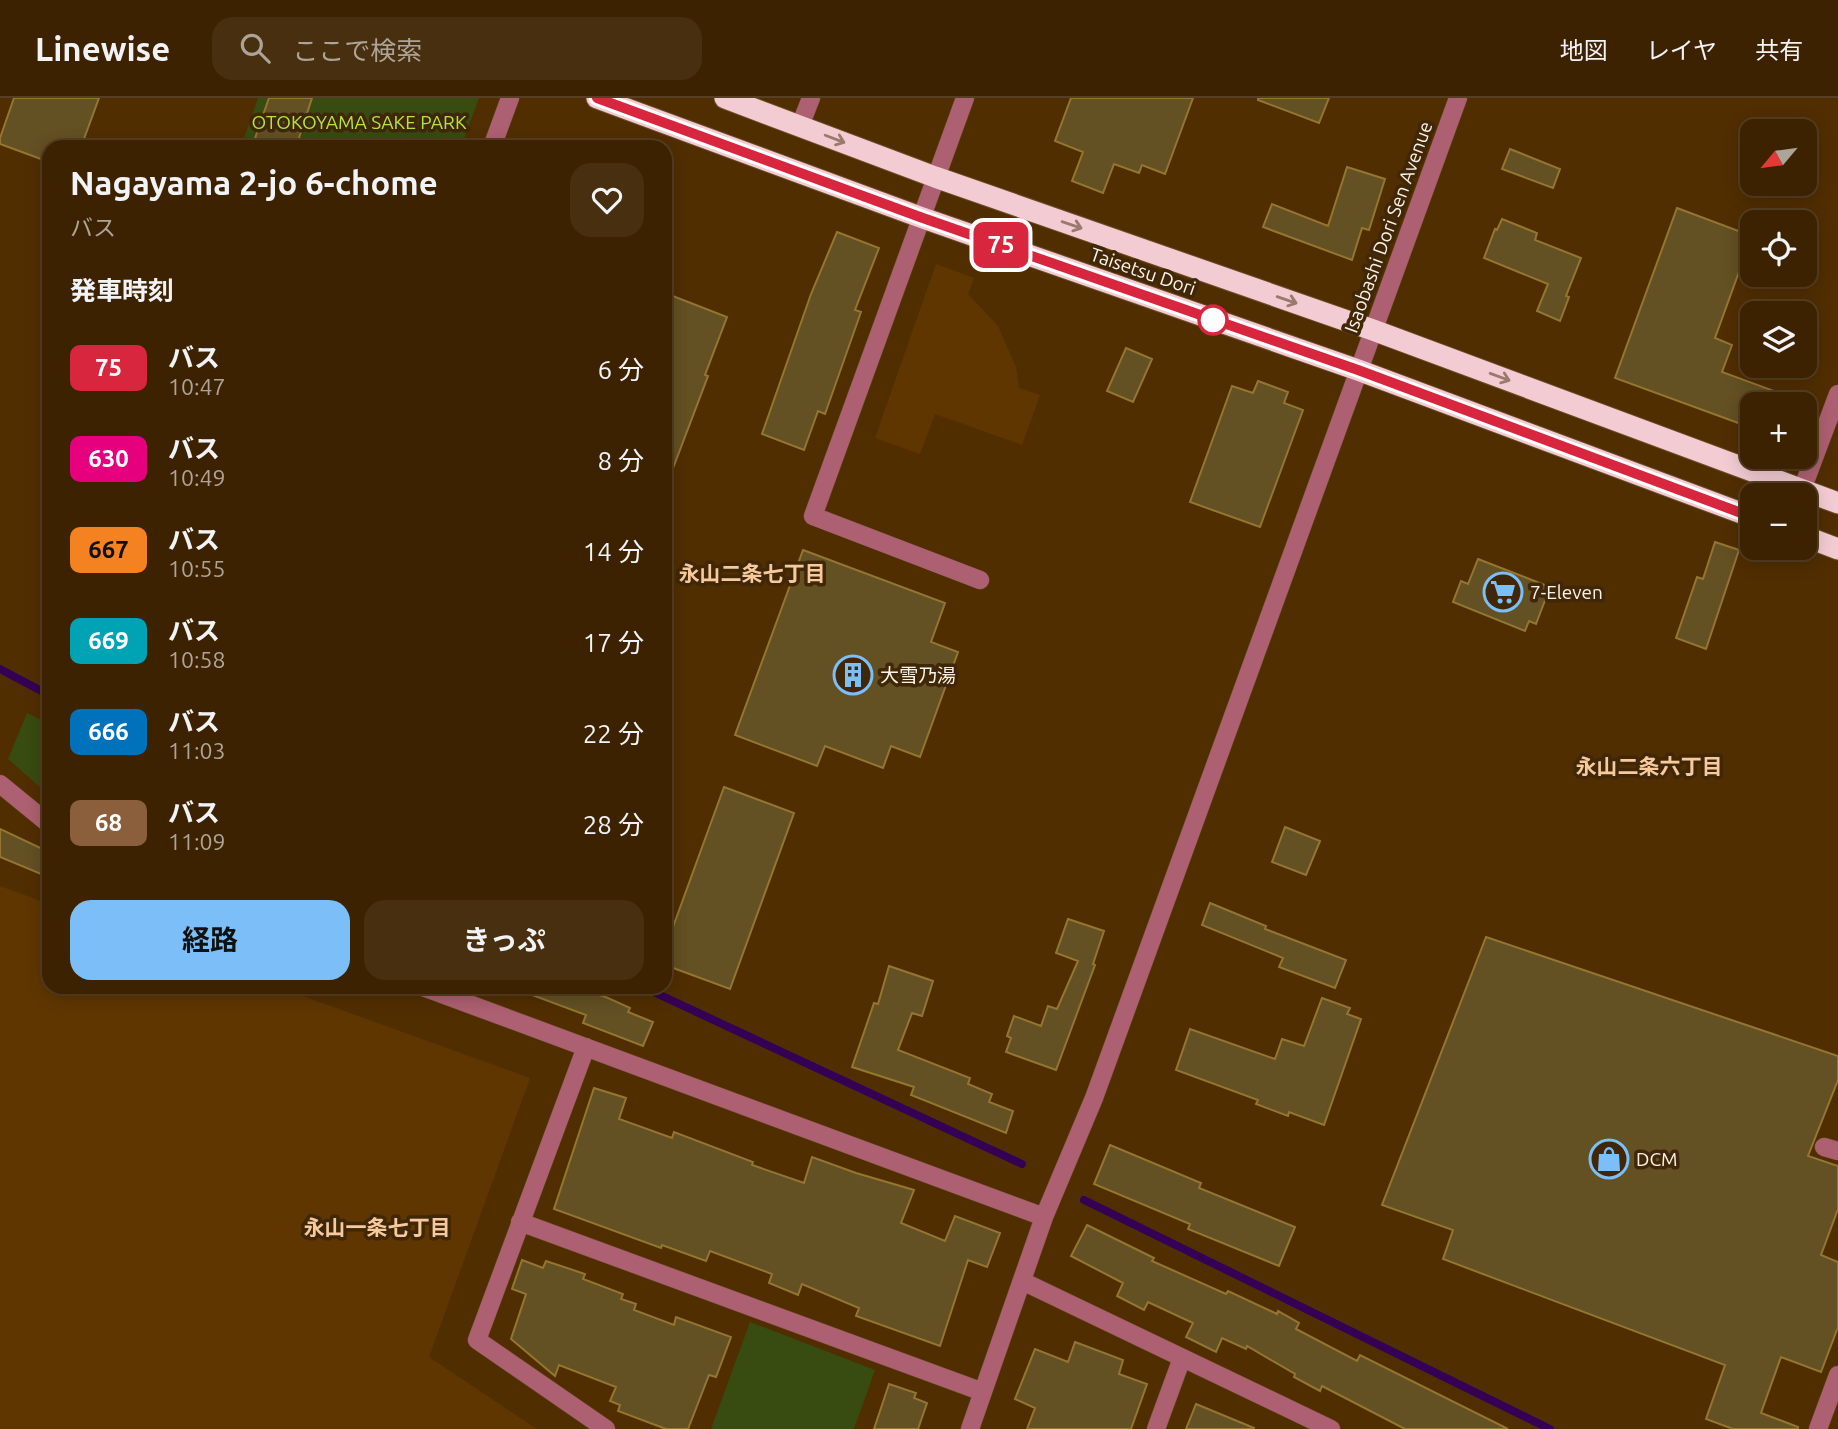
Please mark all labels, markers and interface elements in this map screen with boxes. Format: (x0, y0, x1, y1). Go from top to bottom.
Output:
search box (212, 17, 702, 80)
icon: search (236, 29, 274, 67)
text: Linewise (35, 30, 170, 67)
text: ここで検索 (292, 36, 422, 65)
text: 地図 (1560, 37, 1608, 64)
text: レイヤ (1646, 37, 1717, 64)
text: 共有 (1755, 37, 1803, 64)
park label: OTOKOYAMA SAKE PARK (251, 111, 467, 133)
street label: Isaobashi Dori Sen Avenue (1339, 118, 1437, 336)
north arrow (1740, 119, 1816, 196)
map controls (1740, 119, 1817, 560)
one-way arrow (823, 134, 845, 146)
button: heart (570, 163, 644, 237)
text: Nagayama 2-jo 6-chome (70, 164, 438, 201)
button: locate (1740, 210, 1817, 287)
text: バス (70, 215, 116, 240)
one-way arrow (1060, 220, 1082, 232)
line badge: 75 (970, 222, 1032, 268)
text: 75 (987, 231, 1015, 258)
street label: Taisetsu Dori (1087, 243, 1199, 299)
text: 発車時刻 (70, 276, 174, 305)
one-way arrow (1275, 295, 1297, 307)
button: layers (1740, 301, 1817, 378)
unlabelled marker (1198, 305, 1228, 335)
text: バス (168, 343, 220, 372)
text: 75 (95, 354, 122, 381)
text: 6 分 (597, 355, 644, 384)
one-way arrow (1489, 372, 1511, 385)
text: 10:47 (168, 374, 226, 399)
button: + (1740, 392, 1817, 469)
text: バス (168, 434, 220, 463)
text: 630 (88, 445, 129, 472)
text: 8 分 (597, 446, 644, 475)
text: 10:49 (168, 465, 226, 490)
button: − (1740, 483, 1817, 560)
text: バス (168, 525, 220, 554)
text: 667 (88, 536, 129, 563)
text: 14 分 (583, 537, 644, 566)
text: 10:55 (168, 556, 226, 581)
district label: 永山二条七丁目 (679, 561, 826, 585)
supermarket icon: 7-Eleven (1482, 571, 1524, 613)
place label: 7-Eleven (1530, 581, 1603, 603)
text: バス (168, 616, 220, 645)
text: 669 (88, 627, 129, 654)
text: 17 分 (583, 628, 644, 657)
text: 10:58 (168, 647, 226, 672)
building icon: 大雪乃湯 (832, 654, 874, 696)
place label: 大雪乃湯 (880, 664, 956, 686)
text: バス (168, 707, 220, 736)
text: 666 (88, 718, 129, 745)
text: 22 分 (583, 719, 644, 748)
text: 11:03 (168, 738, 226, 763)
district label: 永山二条六丁目 (1576, 754, 1723, 778)
text: バス (168, 798, 220, 827)
text: 68 (95, 809, 122, 836)
text: 28 分 (583, 810, 644, 839)
text: 11:09 (168, 829, 226, 854)
button: 経路 (70, 900, 350, 980)
button: きっぷ (364, 900, 644, 980)
shop icon: DCM (1588, 1138, 1630, 1180)
place label: DCM (1636, 1148, 1678, 1170)
district label: 永山一条七丁目 (304, 1215, 451, 1239)

